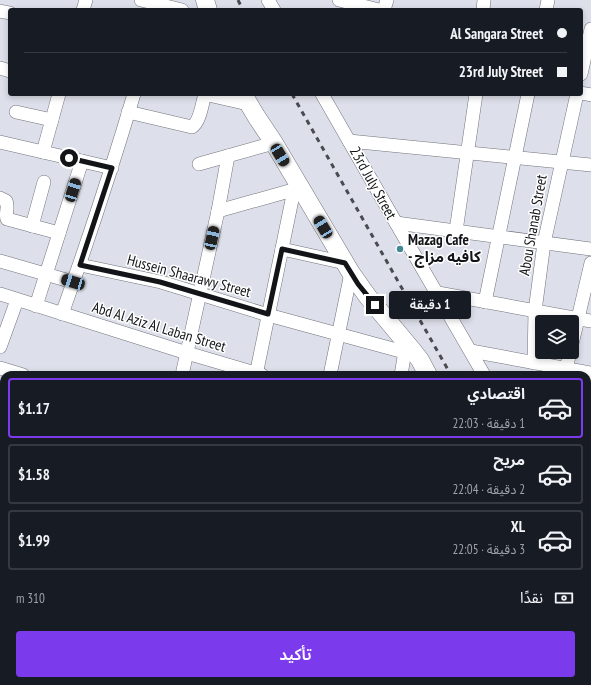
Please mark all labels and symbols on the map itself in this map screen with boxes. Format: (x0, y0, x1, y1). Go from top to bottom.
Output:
car (269, 142, 291, 168)
street label: 23rd July Street (346, 143, 401, 222)
route start (60, 149, 78, 167)
street label: Abou Shanab Street (514, 173, 551, 277)
car (64, 177, 82, 203)
car (312, 214, 334, 240)
car (204, 225, 220, 251)
place label: Mazag Cafe - كافيه مزاج (408, 230, 481, 268)
marker: Mazag Cafe - كافيه مزاج (395, 244, 405, 254)
street label: Hussein Shaarawy Street (125, 250, 253, 301)
car (60, 273, 86, 291)
callout: 1 دقيقة (389, 291, 471, 319)
route end (366, 296, 384, 314)
street label: Abd Al Aziz Al Laban Street (90, 297, 228, 356)

